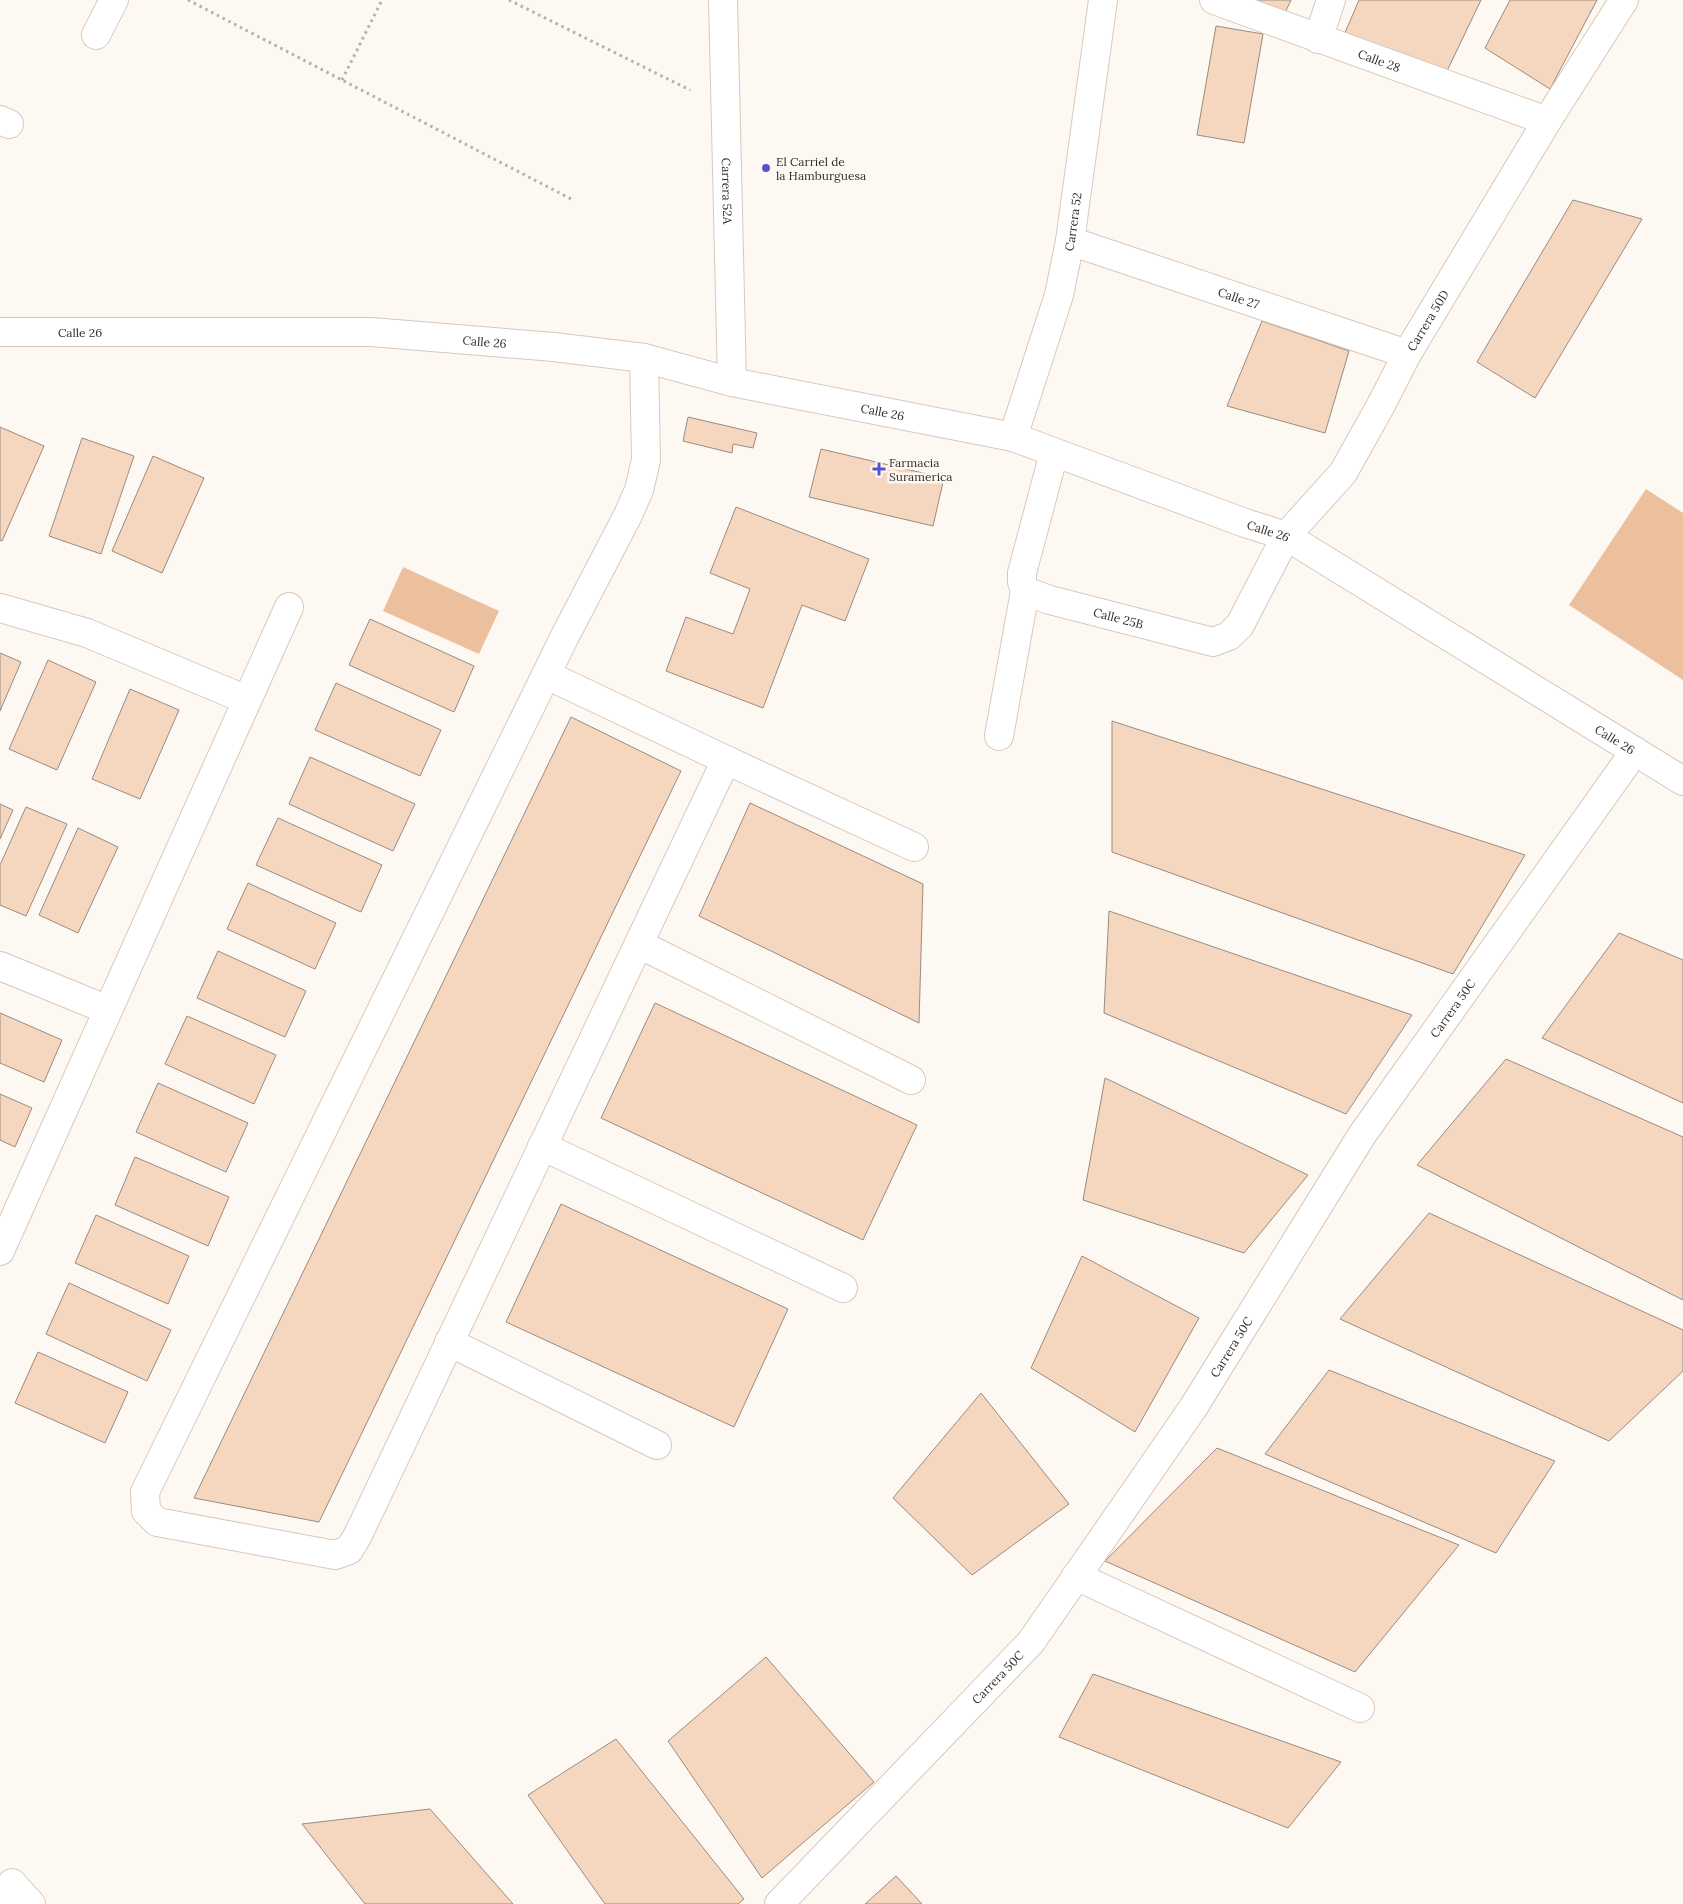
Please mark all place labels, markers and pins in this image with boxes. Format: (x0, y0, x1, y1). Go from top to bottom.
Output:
place label: El Carriel de la Hamburguesa (776, 154, 866, 183)
marker: El Carriel de la Hamburguesa (760, 162, 772, 174)
place label: Farmacia Suramerica (889, 455, 953, 484)
marker: Farmacia Suramerica (873, 463, 885, 475)

